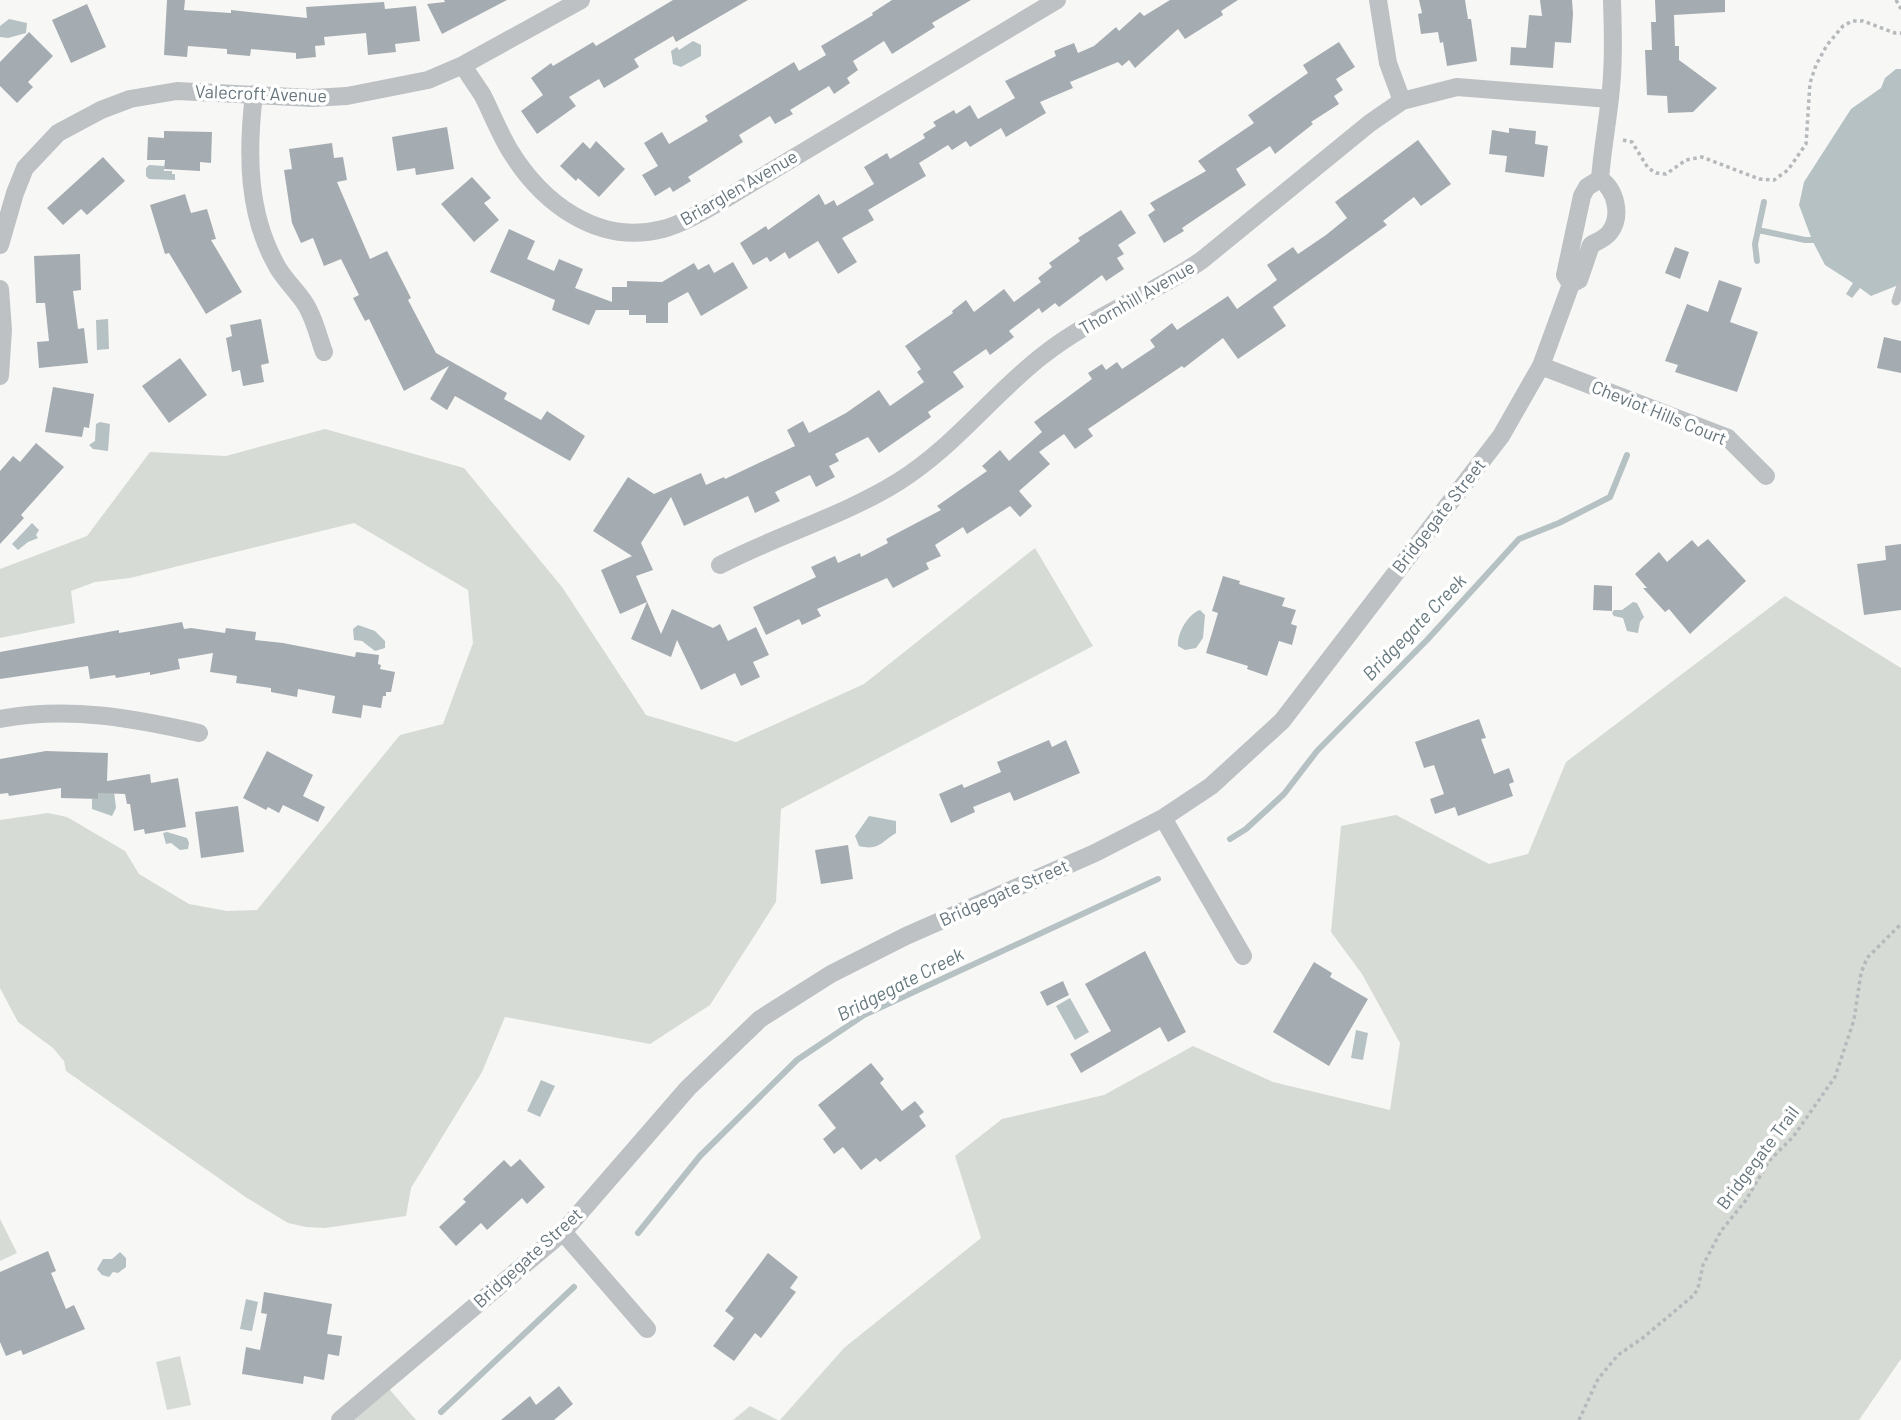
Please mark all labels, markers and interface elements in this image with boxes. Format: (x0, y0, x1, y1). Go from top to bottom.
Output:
street label: Valecroft Avenue (195, 80, 327, 106)
street label: Briarglen Avenue (676, 145, 801, 230)
street label: Thornhill Avenue (1075, 255, 1198, 339)
street label: Cheviot Hills Court (1589, 375, 1730, 449)
street label: Bridgegate Street (1387, 454, 1490, 577)
water label: Bridgegate Creek (1357, 568, 1471, 685)
street label: Bridgegate Street (936, 854, 1071, 930)
water label: Bridgegate Creek (833, 941, 968, 1025)
street label: Bridgegate Trail (1711, 1101, 1803, 1213)
street label: Bridgegate Street (468, 1203, 586, 1312)

